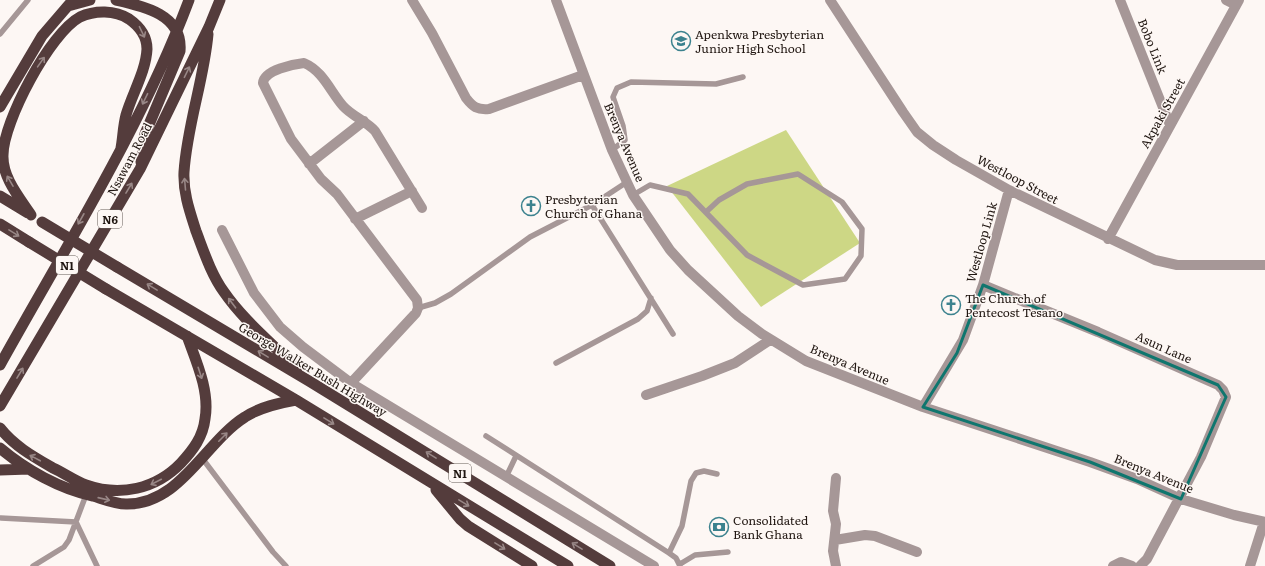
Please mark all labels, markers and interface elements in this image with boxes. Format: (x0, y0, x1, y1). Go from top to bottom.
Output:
street label: Bobo Link (1134, 16, 1173, 77)
place label: Apenkwa Presbyterian Junior High School (695, 25, 824, 57)
one-way arrow (139, 26, 146, 38)
school or university icon: Apenkwa Presbyterian Junior High School (670, 30, 692, 52)
one-way arrow (37, 56, 45, 67)
one-way arrow (184, 66, 191, 78)
street label: Akpaki Street (1135, 74, 1189, 151)
one-way arrow (141, 93, 148, 105)
street label: Brenya Avenue (600, 100, 650, 184)
street label: Nsawam Road (102, 119, 156, 199)
street label: Westloop Street (974, 150, 1062, 208)
one-way arrow (6, 175, 14, 187)
one-way arrow (182, 178, 189, 191)
one-way arrow (125, 182, 133, 194)
place label: Presbyterian Church of Ghana (545, 190, 643, 222)
church icon: Presbyterian Church of Ghana (520, 195, 542, 217)
street label: Westloop Link (961, 199, 1001, 284)
road number: N6 (98, 210, 122, 228)
one-way arrow (77, 213, 85, 225)
one-way arrow (8, 229, 19, 237)
road number: N1 (56, 256, 78, 274)
one-way arrow (146, 283, 158, 291)
place label: The Church of Pentecost Tesano (965, 289, 1063, 321)
church icon: The Church of Pentecost Tesano (940, 294, 962, 316)
one-way arrow (228, 298, 237, 309)
street label: George Walker Bush Highway (235, 317, 391, 421)
street label: Asun Lane (1133, 327, 1195, 367)
street label: Brenya Avenue (808, 339, 892, 389)
one-way arrow (257, 349, 269, 357)
one-way arrow (197, 366, 204, 379)
one-way arrow (16, 368, 24, 379)
one-way arrow (324, 416, 335, 425)
one-way arrow (218, 432, 228, 442)
street label: Brenya Avenue (1111, 449, 1197, 497)
one-way arrow (425, 451, 437, 459)
one-way arrow (29, 453, 41, 461)
road number: N1 (449, 464, 471, 482)
one-way arrow (150, 479, 162, 486)
one-way arrow (97, 495, 110, 503)
one-way arrow (458, 499, 469, 507)
place label: Consolidated Bank Ghana (733, 511, 809, 543)
bank icon: Consolidated Bank Ghana (708, 516, 730, 538)
one-way arrow (571, 541, 583, 549)
one-way arrow (494, 542, 505, 550)

